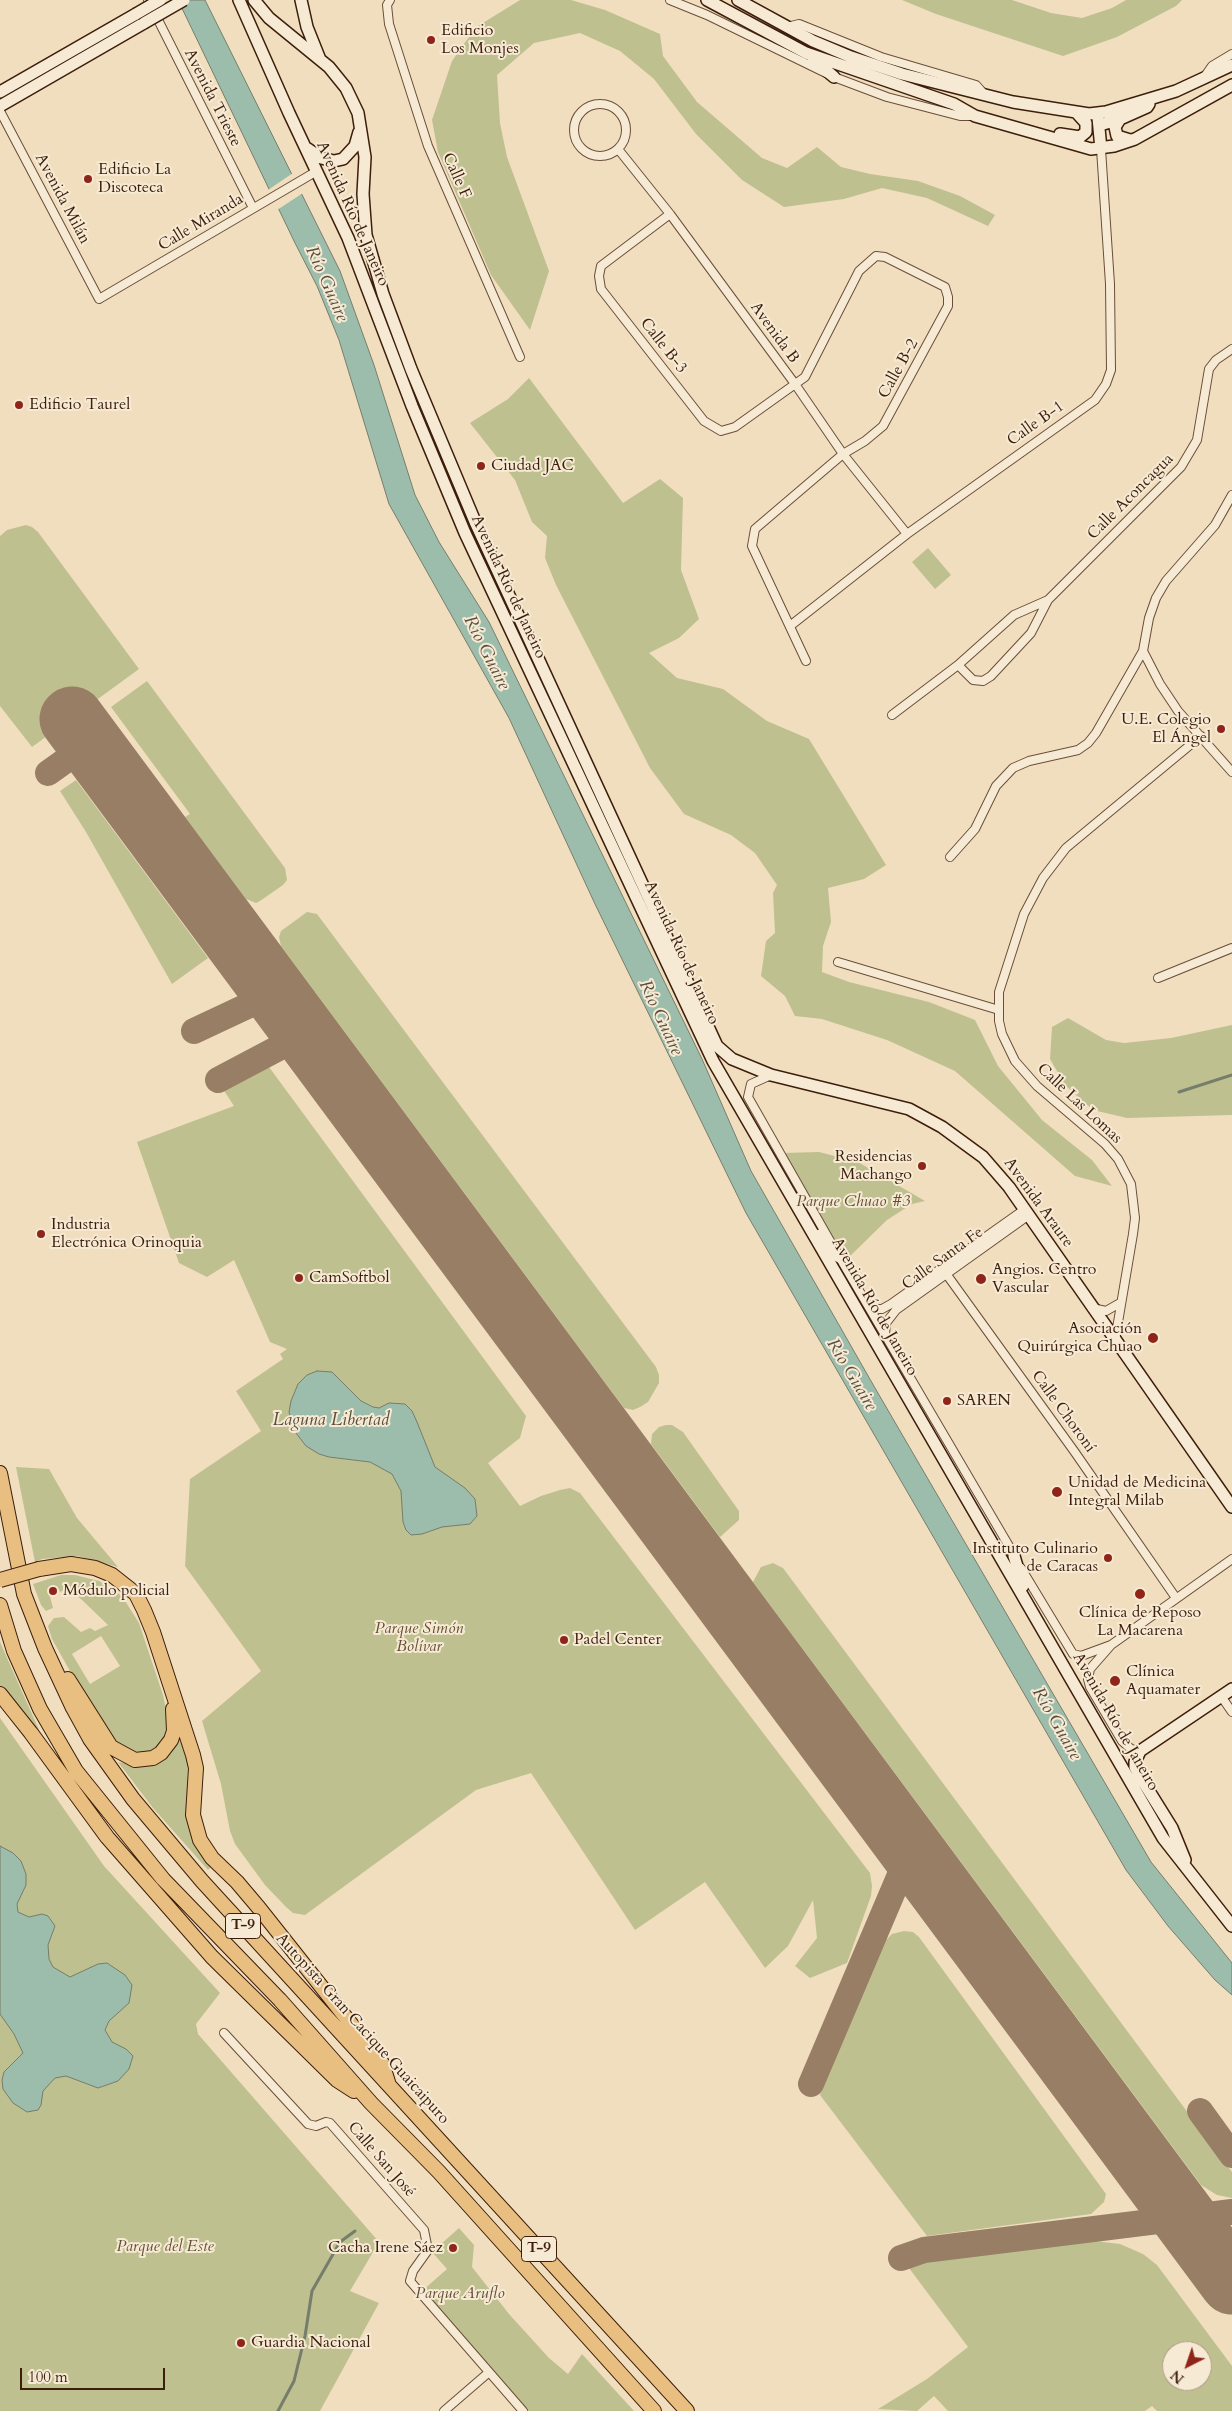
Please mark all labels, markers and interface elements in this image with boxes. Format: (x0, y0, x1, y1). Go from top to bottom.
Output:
place label: Edificio Los Monjes (441, 21, 519, 59)
marker: Edificio Los Monjes (425, 34, 437, 46)
street label: Avenida Trieste (179, 46, 245, 150)
street label: Avenida Río de Janeiro (311, 139, 393, 289)
street label: Avenida Milán (30, 150, 94, 248)
street label: Calle F (437, 150, 475, 202)
place label: Edificio La Discoteca (98, 160, 171, 198)
marker: Edificio La Discoteca (82, 173, 94, 185)
street label: Calle Miranda (155, 190, 247, 256)
water label: Río Guaire (300, 243, 352, 325)
street label: Avenida B (745, 299, 803, 367)
street label: Calle B-3 (635, 314, 691, 378)
street label: Calle B-2 (875, 336, 923, 402)
place label: Edificio Taurel (29, 395, 130, 415)
street label: Calle B-1 (1004, 397, 1068, 451)
marker: Edificio Taurel (13, 399, 25, 411)
street label: Calle Aconcagua (1084, 450, 1178, 544)
place label: Ciudad JAC (491, 456, 574, 476)
marker: Ciudad JAC (475, 460, 487, 472)
street label: Avenida Río de Janeiro (466, 512, 550, 662)
water label: Río Guaire (458, 612, 514, 694)
place label: U.E. Colegio El Ángel (1121, 710, 1211, 748)
marker: U.E. Colegio El Ángel (1215, 723, 1227, 735)
street label: Avenida Río de Janeiro (639, 878, 723, 1028)
water label: Río Guaire (633, 977, 687, 1059)
street label: Calle Las Lomas (1033, 1060, 1125, 1148)
place label: Residencias Machango (835, 1147, 912, 1185)
street label: Avenida Araure (999, 1154, 1077, 1252)
marker: Residencias Machango (916, 1160, 928, 1172)
park label: Parque Chuao #3 (796, 1192, 910, 1212)
place label: Industria Electrónica Orinoquia (51, 1215, 202, 1253)
street label: Calle Santa Fe (899, 1223, 987, 1295)
marker: Industria Electrónica Orinoquia (35, 1228, 47, 1240)
street label: Avenida Río de Janeiro (827, 1235, 921, 1379)
place label: Angios. Centro Vascular (992, 1260, 1096, 1298)
place label: CamSoftbol (309, 1268, 390, 1288)
marker: CamSoftbol (293, 1272, 305, 1284)
marker: Angios. Centro Vascular (974, 1272, 988, 1286)
place label: Asociación Quirúrgica Chuao (1017, 1319, 1142, 1357)
marker: Asociación Quirúrgica Chuao (1146, 1331, 1160, 1345)
water label: Río Guaire (821, 1335, 881, 1415)
street label: Calle Choroní (1027, 1367, 1099, 1457)
place label: SAREN (957, 1391, 1011, 1411)
marker: SAREN (941, 1395, 953, 1407)
water label: Laguna Libertad (273, 1410, 389, 1432)
place label: Unidad de Medicina Integral Milab (1068, 1473, 1206, 1511)
marker: Unidad de Medicina Integral Milab (1050, 1485, 1064, 1499)
place label: Instituto Culinario de Caracas (972, 1539, 1098, 1577)
marker: Instituto Culinario de Caracas (1102, 1552, 1114, 1564)
place label: Módulo policial (63, 1581, 170, 1601)
marker: Módulo policial (47, 1585, 59, 1597)
marker: Clínica de Reposo La Macarena (1133, 1587, 1147, 1601)
place label: Clínica de Reposo La Macarena (1079, 1603, 1201, 1641)
park label: Parque Simón Bolívar (375, 1619, 463, 1657)
place label: Padel Center (574, 1630, 661, 1650)
marker: Padel Center (558, 1634, 570, 1646)
street label: Avenida Río de Janeiro (1068, 1650, 1162, 1794)
place label: Clínica Aquamater (1126, 1662, 1200, 1700)
marker: Clínica Aquamater (1108, 1674, 1122, 1688)
water label: Río Guaire (1027, 1684, 1085, 1764)
road number: T-9 (226, 1914, 260, 1938)
street label: Autopista Gran Cacique Guaicaipuro (271, 1929, 453, 2129)
street label: Calle San José (343, 2118, 419, 2202)
road number: T-9 (522, 2236, 556, 2262)
park label: Parque del Este (116, 2237, 214, 2257)
place label: Cacha Irene Sáez (328, 2238, 443, 2258)
marker: Cacha Irene Sáez (447, 2242, 459, 2254)
park label: Parque Aruflo (415, 2284, 505, 2304)
place label: Guardia Nacional (251, 2333, 371, 2353)
marker: Guardia Nacional (235, 2337, 247, 2349)
north arrow (1162, 2341, 1212, 2391)
scale bar (22, 2358, 168, 2390)
text: N (1167, 2366, 1188, 2388)
text: 100 m (28, 2367, 68, 2387)

